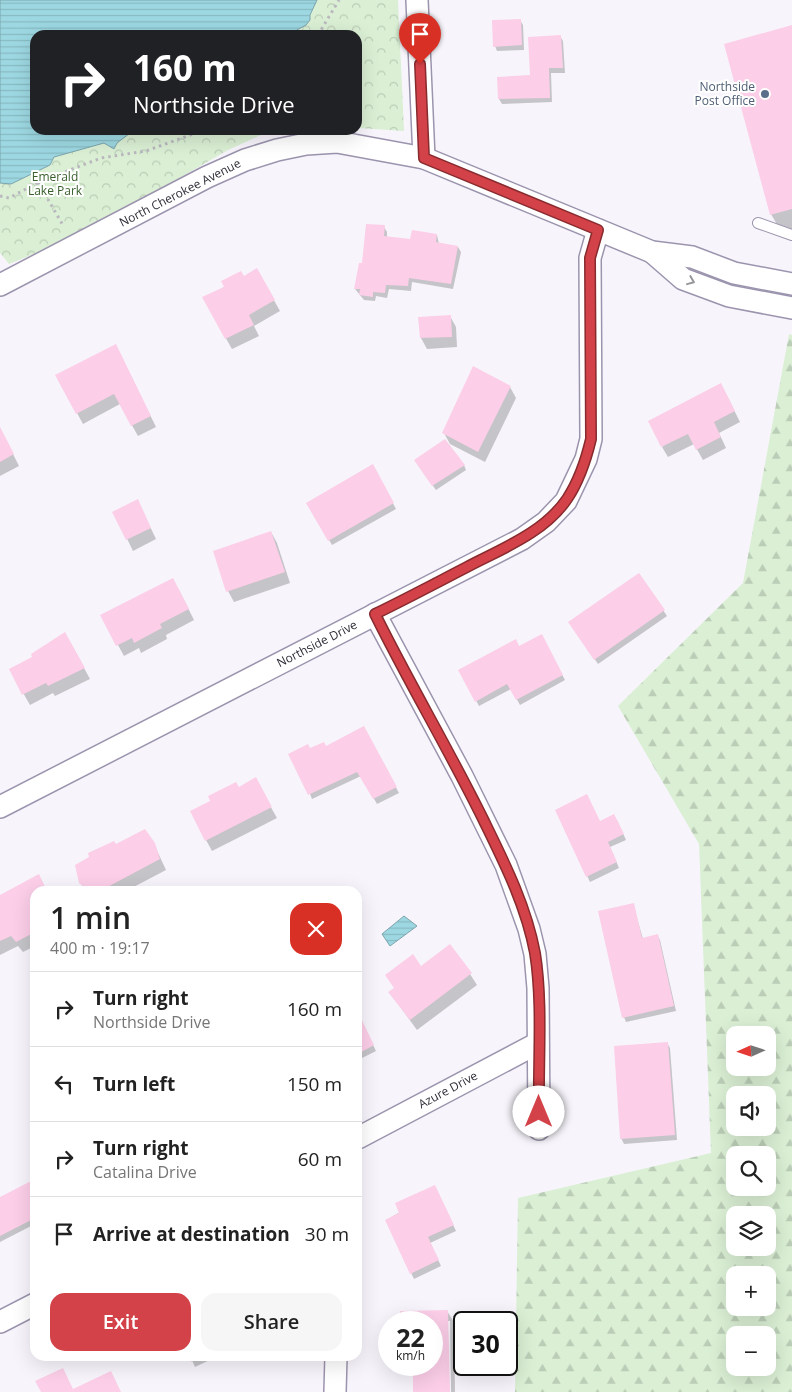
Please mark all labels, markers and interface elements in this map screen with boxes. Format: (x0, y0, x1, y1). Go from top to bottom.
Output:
pin (399, 13, 441, 64)
icon: arrive (406, 20, 434, 48)
text: 160 m (133, 44, 237, 91)
icon: right (50, 50, 115, 115)
place label: Northside Post Office (695, 78, 755, 109)
marker: Northside Post Office (759, 88, 771, 100)
text: Northside Drive (133, 89, 295, 119)
street label: North Cherokee Avenue (116, 154, 244, 231)
park label: Emerald Lake Park (28, 168, 83, 199)
one-way arrow (686, 276, 694, 286)
street label: Northside Drive (274, 616, 360, 671)
text: 1 min (50, 897, 131, 938)
button: close (290, 903, 342, 955)
text: 400 m · 19:17 (50, 937, 150, 959)
text: Turn right (93, 985, 188, 1011)
icon: right (50, 995, 78, 1023)
text: 160 m (287, 996, 342, 1022)
text: Northside Drive (93, 1011, 210, 1033)
north arrow (726, 1026, 776, 1076)
map controls (726, 1026, 776, 1376)
street label: Azure Drive (415, 1067, 481, 1112)
icon: left (50, 1070, 78, 1098)
text: Turn left (93, 1071, 175, 1097)
text: 150 m (287, 1071, 342, 1097)
position arrow (512, 1085, 564, 1137)
button: sound (726, 1086, 776, 1136)
text: Turn right (93, 1135, 188, 1161)
icon: right (50, 1145, 78, 1173)
text: 60 m (298, 1146, 342, 1172)
button: search (726, 1146, 776, 1196)
text: Catalina Drive (93, 1161, 197, 1183)
button: layers (726, 1206, 776, 1256)
icon: arrive (50, 1220, 78, 1248)
text: Arrive at destination (93, 1221, 290, 1247)
text: 30 m (305, 1221, 349, 1247)
button: + (726, 1266, 776, 1316)
button: Exit (50, 1293, 191, 1351)
button: Share (201, 1293, 342, 1351)
speed limit sign: 30 (453, 1311, 518, 1376)
text: 22 (396, 1320, 425, 1354)
button: − (726, 1326, 776, 1376)
text: km/h (396, 1347, 425, 1364)

